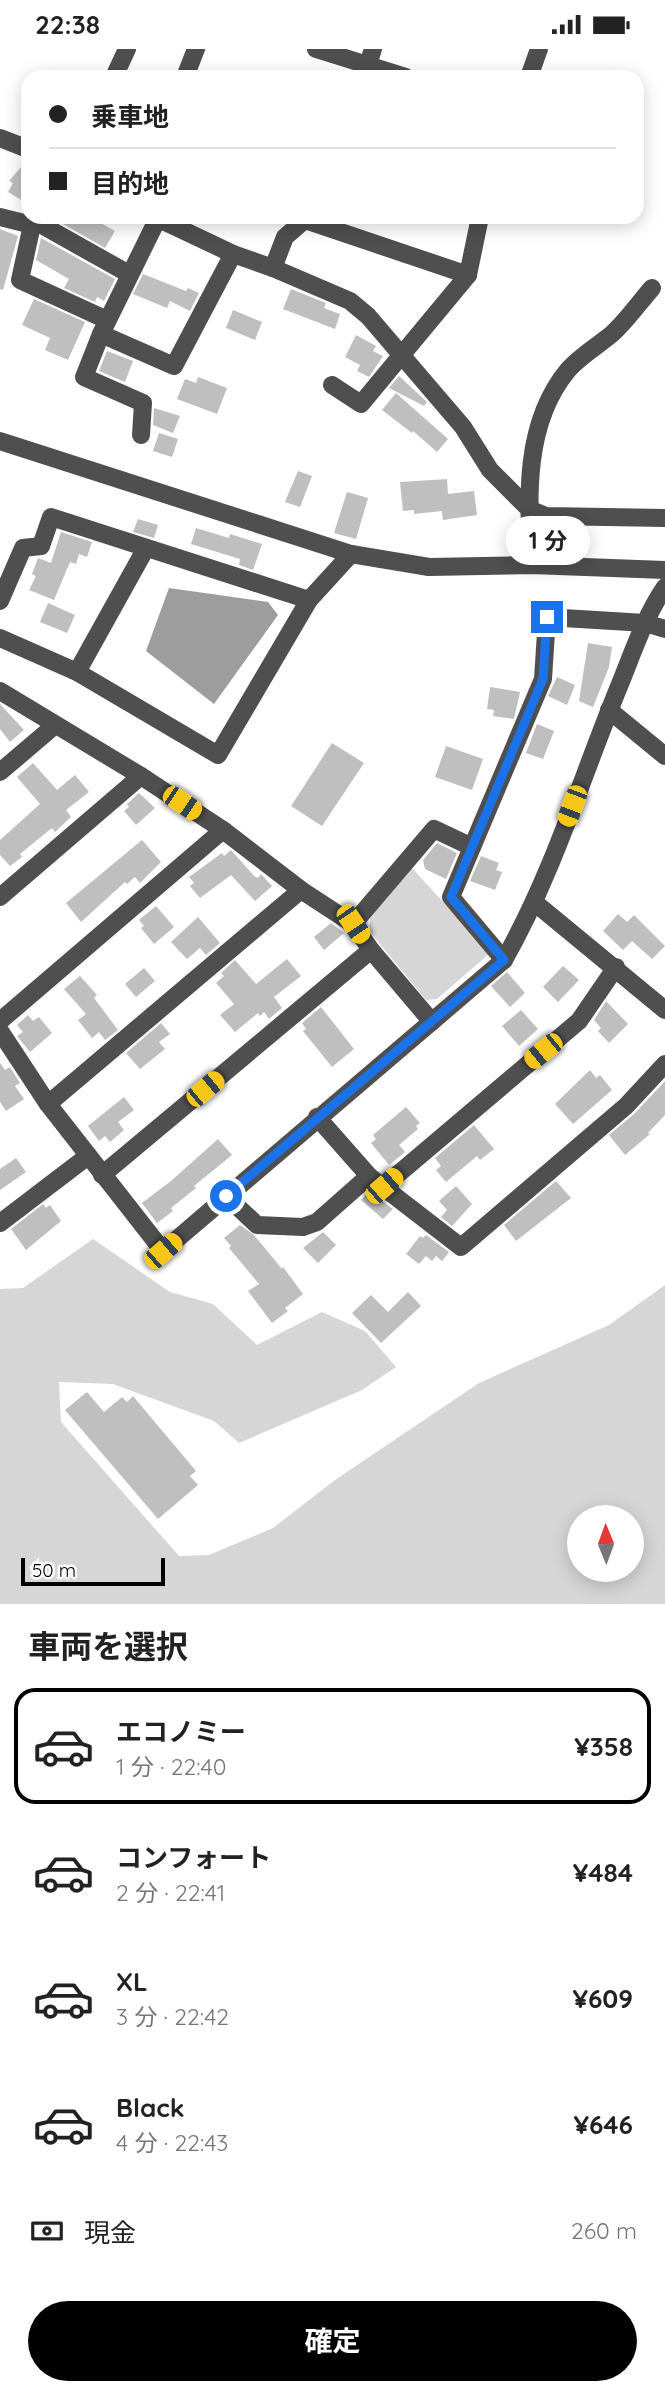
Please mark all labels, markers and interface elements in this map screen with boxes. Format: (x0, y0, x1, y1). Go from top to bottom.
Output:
text: 22:38 (35, 8, 100, 41)
text: 乗車地 (91, 100, 169, 133)
text: 目的地 (91, 167, 169, 200)
callout: 1 分 (505, 515, 589, 565)
text: 1 分 (529, 526, 567, 555)
route end (531, 601, 563, 633)
car (159, 783, 206, 823)
car (555, 783, 590, 829)
car (333, 901, 374, 947)
car (521, 1030, 566, 1072)
car (183, 1067, 228, 1111)
car (362, 1164, 407, 1208)
route start (210, 1180, 242, 1212)
car (141, 1229, 186, 1273)
north arrow (567, 1505, 644, 1582)
map controls (567, 1505, 644, 1582)
scale bar (21, 1555, 164, 1587)
text: 50 m (32, 1558, 76, 1582)
text: 車両を選択 (28, 1626, 188, 1666)
icon: car (32, 1715, 95, 1778)
text: エコノミー (116, 1715, 246, 1748)
text: ¥358 (574, 1730, 633, 1763)
text: 1 分 · 22:40 (116, 1752, 226, 1781)
icon: car (32, 1841, 95, 1904)
text: コンフォート (116, 1841, 271, 1874)
text: ¥484 (573, 1856, 633, 1889)
text: 2 分 · 22:41 (116, 1878, 225, 1907)
text: XL (116, 1965, 148, 1998)
icon: car (32, 1967, 95, 2030)
text: ¥609 (572, 1982, 633, 2015)
text: 3 分 · 22:42 (116, 2002, 229, 2031)
text: Black (116, 2091, 185, 2124)
icon: car (32, 2093, 95, 2156)
text: ¥646 (573, 2108, 633, 2141)
text: 4 分 · 22:43 (116, 2128, 228, 2157)
icon: cash (28, 2212, 66, 2250)
text: 現金 (84, 2216, 136, 2249)
text: 260 m (571, 2216, 637, 2245)
button: 確定 (28, 2301, 637, 2381)

